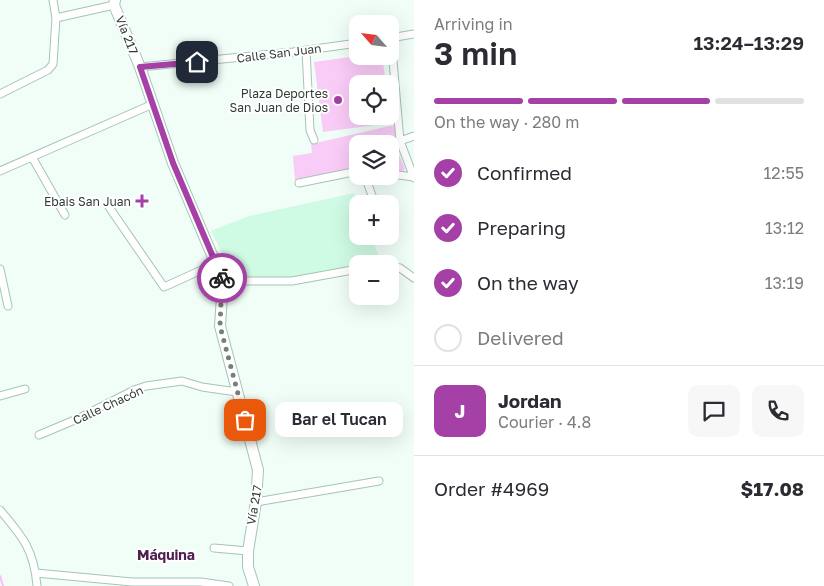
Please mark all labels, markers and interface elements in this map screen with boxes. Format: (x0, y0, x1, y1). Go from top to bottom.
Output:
street label: Vía 217 (113, 14, 141, 56)
text: Arriving in (434, 14, 513, 34)
north arrow (349, 15, 399, 65)
map controls (349, 15, 399, 305)
text: 13:24–13:29 (693, 31, 804, 54)
text: 3 min (434, 34, 517, 72)
street label: Calle San Juan (236, 40, 322, 66)
pin (176, 41, 218, 83)
icon: home (183, 48, 211, 76)
button: locate (349, 75, 399, 125)
place label: Plaza Deportes San Juan de Dios (230, 86, 328, 115)
marker: Plaza Deportes San Juan de Dios (332, 94, 344, 106)
text: On the way · 280 m (434, 112, 579, 132)
button: layers (349, 135, 399, 185)
icon: check (434, 159, 462, 187)
text: Confirmed (477, 161, 572, 184)
text: 12:55 (764, 163, 804, 183)
place label: Ebais San Juan (44, 194, 131, 209)
marker: Ebais San Juan (135, 194, 149, 208)
button: + (349, 195, 399, 245)
icon: check (434, 214, 462, 242)
text: Preparing (477, 216, 566, 239)
text: 13:12 (765, 218, 804, 238)
courier (197, 253, 247, 303)
button: − (349, 255, 399, 305)
icon: bike (208, 264, 236, 292)
icon: check (434, 269, 462, 297)
text: On the way (477, 271, 579, 294)
text: 13:19 (765, 273, 804, 293)
text: Delivered (477, 326, 564, 349)
street label: Calle Chacón (70, 382, 146, 428)
button: chat (688, 385, 740, 437)
button: phone (752, 385, 804, 437)
text: Jordan (498, 389, 562, 412)
pin (224, 399, 266, 441)
text: J (455, 399, 465, 422)
callout: Bar el Tucan (275, 402, 402, 438)
icon: bag (231, 406, 259, 434)
text: Bar el Tucan (291, 409, 387, 429)
text: Courier · 4.8 (498, 412, 591, 432)
text: Order #4969 (434, 477, 549, 500)
text: $17.08 (741, 477, 804, 500)
street label: Vía 217 (243, 484, 265, 526)
district label: Máquina (137, 546, 195, 563)

